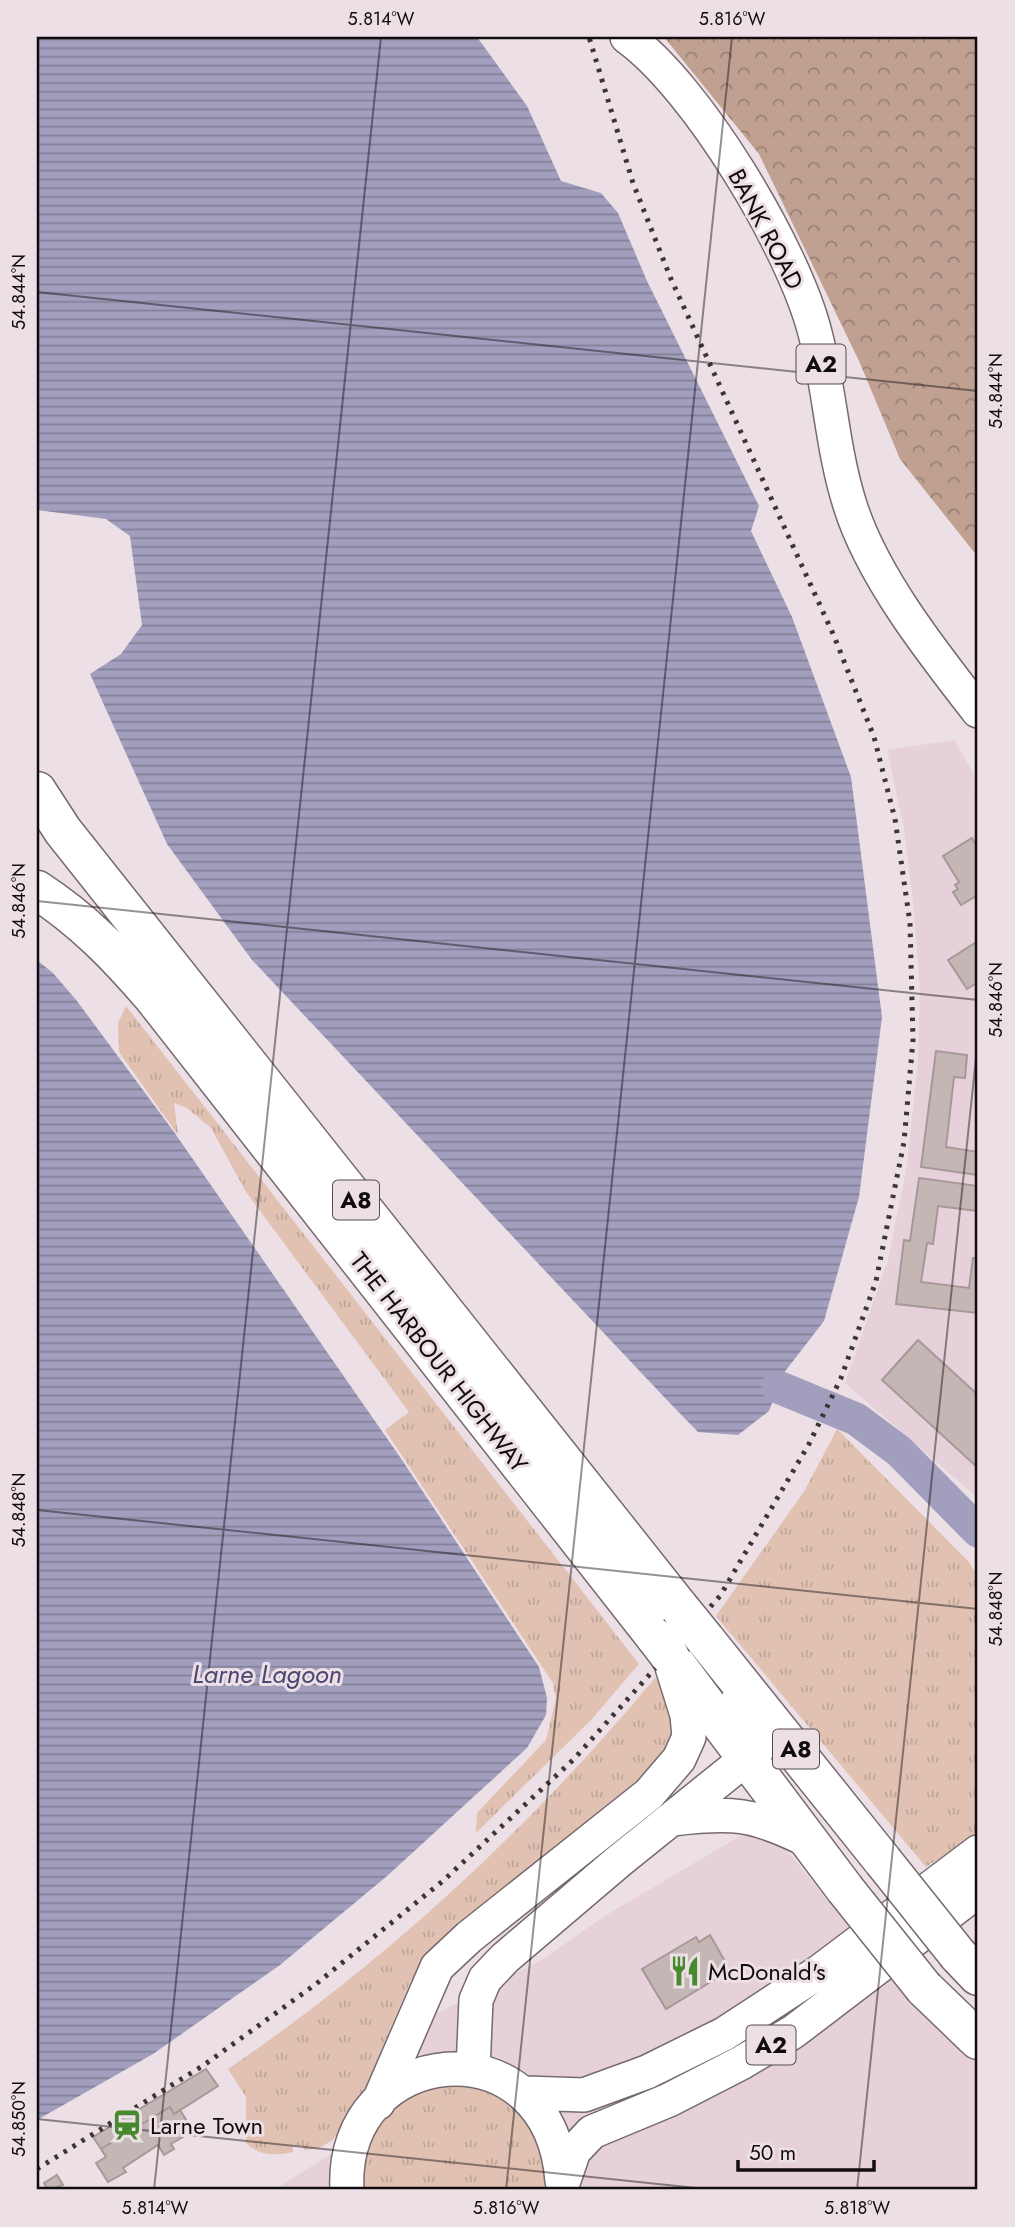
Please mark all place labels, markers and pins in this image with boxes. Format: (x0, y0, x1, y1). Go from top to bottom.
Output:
restaurant icon: McDonald's (668, 1954, 702, 1988)
place label: McDonald's (708, 1954, 826, 1989)
station icon: Larne Town (110, 2108, 144, 2142)
place label: Larne Town (150, 2108, 263, 2143)

